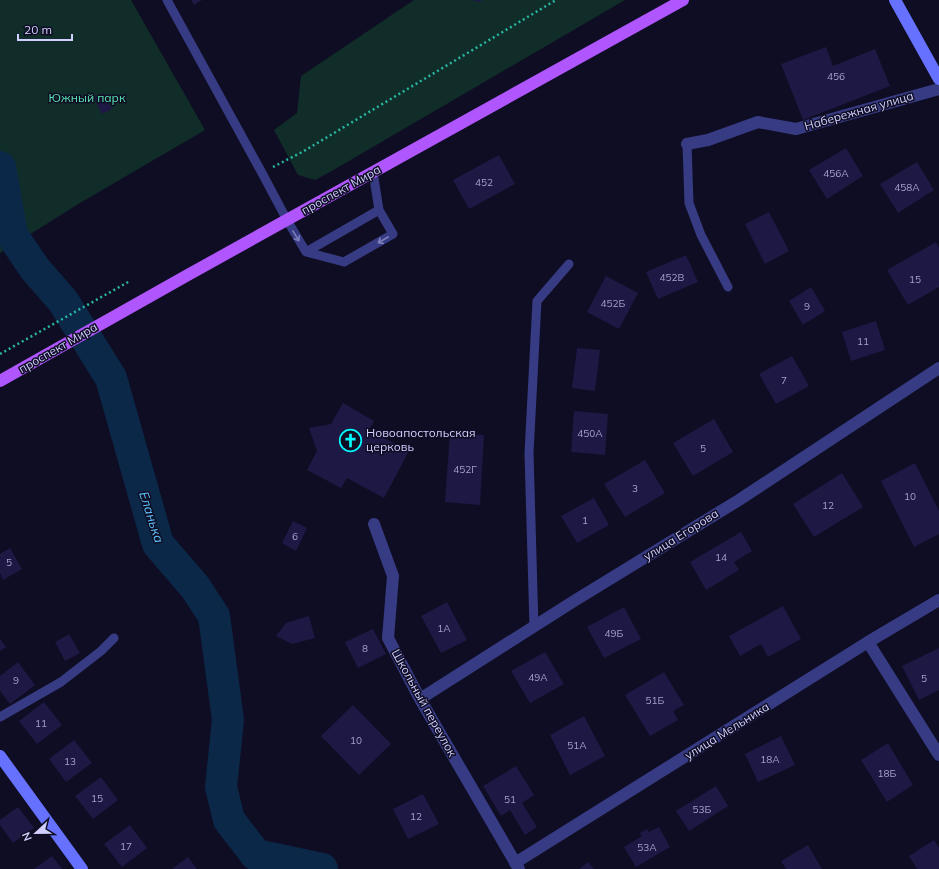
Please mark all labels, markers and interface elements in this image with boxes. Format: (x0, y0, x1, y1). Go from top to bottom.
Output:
scale bar (18, 16, 72, 42)
text: 20 m (24, 22, 52, 37)
house number: 456 (827, 70, 845, 83)
street label: Набережная улица (802, 88, 915, 133)
park label: Южный парк (49, 90, 126, 105)
street label: проспект Мира (298, 162, 383, 218)
house number: 456А (823, 167, 849, 180)
house number: 452 (475, 176, 493, 189)
house number: 458А (894, 181, 920, 194)
one-way arrow (293, 230, 301, 242)
one-way arrow (377, 236, 389, 244)
house number: 452В (660, 271, 685, 284)
house number: 15 (909, 273, 921, 286)
house number: 452Б (601, 297, 626, 310)
house number: 9 (804, 300, 810, 313)
street label: проспект Мира (16, 319, 100, 376)
house number: 11 (857, 335, 869, 348)
house number: 7 (781, 374, 787, 387)
place label: Новоапостольская церковь (366, 425, 476, 454)
church icon: Новоапостольская церковь (338, 427, 364, 453)
house number: 450А (577, 427, 603, 440)
house number: 5 (700, 442, 706, 455)
house number: 452Г (453, 463, 477, 476)
house number: 3 (632, 482, 638, 495)
water label: Еланька (136, 489, 168, 545)
house number: 10 (904, 490, 916, 503)
house number: 12 (822, 499, 834, 512)
street label: улица Егорова (640, 505, 721, 564)
house number: 1 (582, 514, 588, 527)
house number: 6 (292, 530, 298, 543)
house number: 14 (715, 551, 727, 564)
house number: 5 (6, 556, 12, 569)
house number: 1А (437, 622, 451, 635)
house number: 49Б (605, 627, 624, 640)
house number: 8 (362, 642, 368, 655)
street label: Школьный переулок (389, 646, 460, 760)
house number: 49А (528, 671, 548, 684)
house number: 5 (921, 672, 927, 685)
house number: 9 (13, 674, 19, 687)
house number: 51Б (646, 694, 665, 707)
street label: улица Мельника (682, 699, 772, 763)
house number: 11 (35, 717, 47, 730)
house number: 10 (350, 734, 362, 747)
house number: 51А (567, 739, 587, 752)
house number: 18А (760, 753, 780, 766)
house number: 13 (64, 755, 76, 768)
house number: 18Б (878, 767, 897, 780)
house number: 15 (91, 792, 103, 805)
house number: 51 (504, 793, 516, 806)
house number: 53Б (693, 803, 712, 816)
house number: 12 (410, 810, 422, 823)
north arrow (16, 813, 56, 853)
text: N (19, 830, 35, 843)
house number: 17 (120, 840, 132, 853)
house number: 53А (637, 841, 657, 854)

